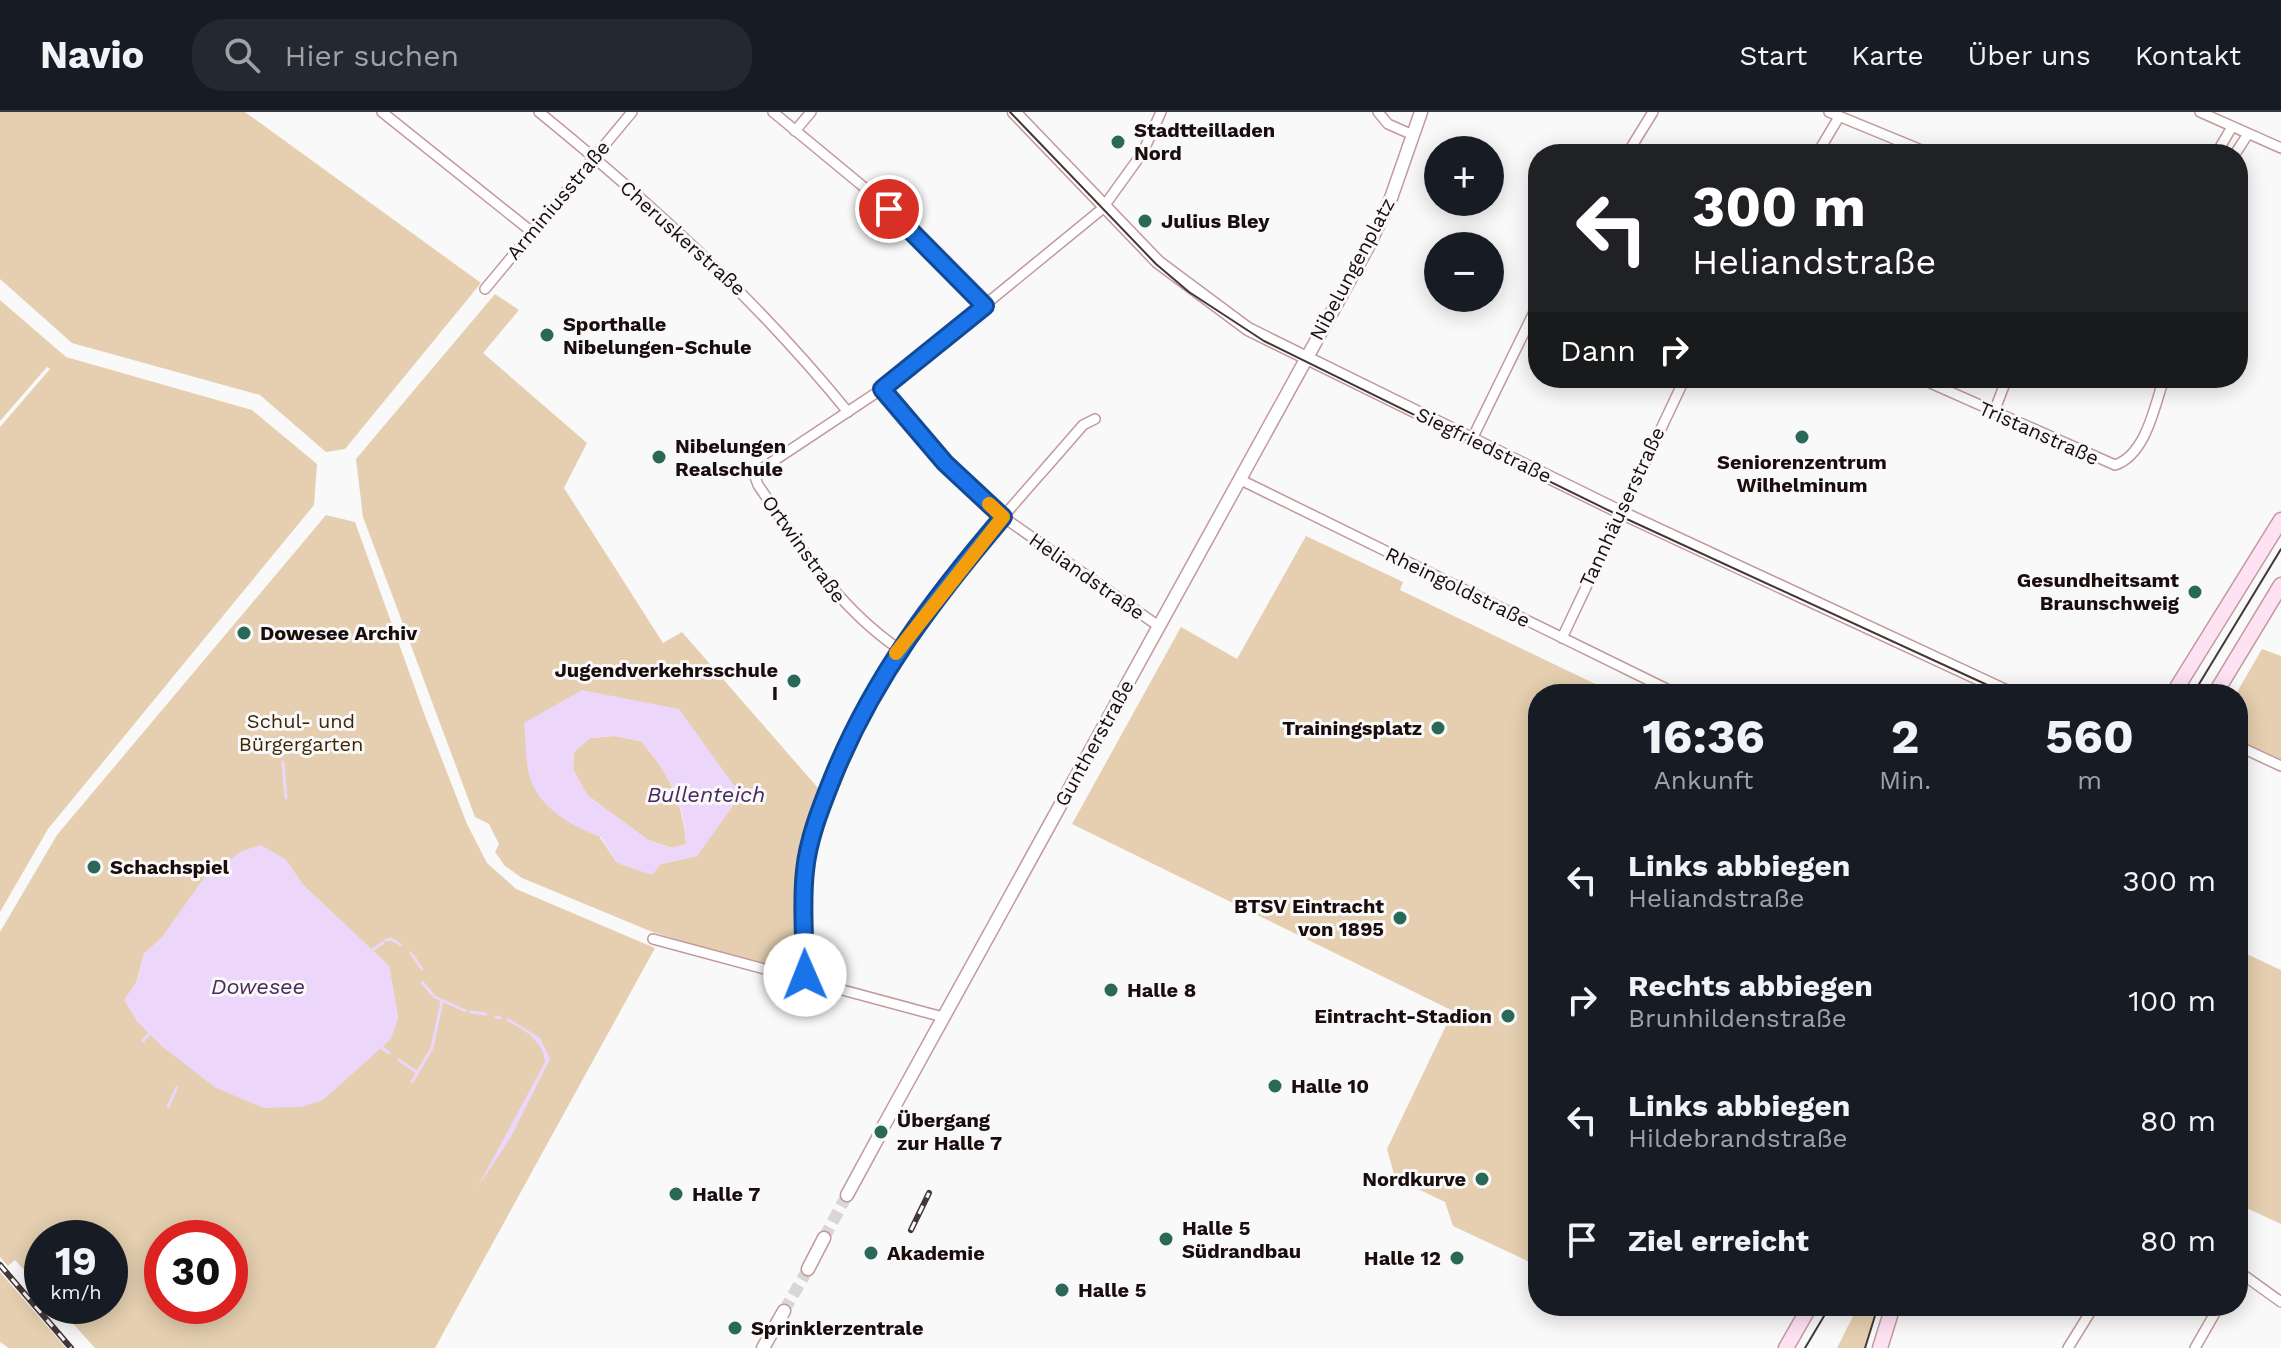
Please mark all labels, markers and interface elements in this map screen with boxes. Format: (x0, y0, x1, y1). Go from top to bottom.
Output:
search box (192, 19, 752, 91)
text: Navio (40, 33, 144, 77)
icon: search (220, 33, 264, 77)
text: Hier suchen (284, 38, 459, 73)
text: Start (1739, 39, 1807, 72)
text: Karte (1851, 39, 1924, 72)
text: Über uns (1968, 39, 2091, 72)
text: Kontakt (2135, 39, 2241, 72)
place label: Stadtteilladen Nord (1134, 118, 1275, 165)
marker: Stadtteilladen Nord (1109, 133, 1127, 151)
street label: Arminiusstraße (501, 135, 615, 265)
map controls (1424, 136, 1504, 312)
button: + (1424, 136, 1504, 216)
text: 300 m (1692, 174, 1866, 240)
street label: Cheruskerstraße (615, 175, 751, 301)
pin (855, 175, 923, 243)
icon: left (1560, 176, 1664, 280)
icon: arrive (867, 187, 911, 231)
street label: Nibelungenplatz (1304, 194, 1400, 344)
place label: Julius Bley (1161, 209, 1270, 233)
marker: Julius Bley (1136, 212, 1154, 230)
button: − (1424, 232, 1504, 312)
text: Heliandstraße (1692, 241, 1936, 283)
place label: Sporthalle Nibelungen-Schule (563, 312, 752, 359)
marker: Sporthalle Nibelungen-Schule (538, 326, 556, 344)
icon: right (1652, 328, 1696, 372)
text: Dann (1560, 333, 1636, 368)
street label: Tristanstraße (1975, 396, 2103, 470)
street label: Siegfriedstraße (1412, 402, 1556, 488)
street label: Tannhäuserstraße (1574, 423, 1670, 591)
marker: Seniorenzentrum Wilhelminum (1793, 428, 1811, 446)
place label: Nibelungen Realschule (675, 434, 786, 481)
marker: Nibelungen Realschule (650, 448, 668, 466)
place label: Seniorenzentrum Wilhelminum (1717, 450, 1887, 497)
street label: Ortwinstraße (757, 490, 851, 608)
street label: Heliandstraße (1025, 527, 1149, 625)
street label: Rheingoldstraße (1382, 542, 1534, 632)
place label: Gesundheitsamt Braunschweig (2017, 568, 2180, 615)
marker: Gesundheitsamt Braunschweig (2186, 583, 2204, 601)
place label: Dowesee Archiv (260, 621, 418, 645)
marker: Dowesee Archiv (235, 624, 253, 642)
place label: Jugendverkehrsschule I (555, 658, 778, 705)
marker: Jugendverkehrsschule I (785, 672, 803, 690)
street label: Guntherstraße (1049, 675, 1139, 811)
text: 16:36 (1642, 708, 1765, 765)
text: 2 (1891, 708, 1919, 765)
text: 560 (2045, 708, 2134, 765)
park label: Schul- und Bürgergarten (239, 709, 363, 756)
place label: Trainingsplatz (1282, 716, 1422, 740)
marker: Trainingsplatz (1429, 719, 1447, 737)
text: Ankunft (1654, 765, 1753, 795)
text: Min. (1879, 765, 1931, 795)
text: m (2077, 765, 2102, 795)
water label: Bullenteich (647, 782, 765, 807)
text: Links abbiegen (1628, 848, 1850, 883)
place label: Schachspiel (110, 855, 229, 879)
marker: Schachspiel (85, 858, 103, 876)
icon: left (1560, 858, 1604, 902)
text: 300 m (2122, 863, 2216, 898)
text: Heliandstraße (1628, 883, 1804, 913)
place label: BTSV Eintracht von 1895 (1234, 894, 1384, 941)
marker: BTSV Eintracht von 1895 (1391, 909, 1409, 927)
position arrow (763, 933, 847, 1017)
text: Rechts abbiegen (1628, 968, 1873, 1003)
water label: Dowesee (211, 974, 305, 999)
place label: Halle 8 (1127, 978, 1196, 1002)
icon: right (1560, 978, 1604, 1022)
marker: Halle 8 (1102, 981, 1120, 999)
text: 100 m (2128, 983, 2216, 1018)
text: Brunhildenstraße (1628, 1003, 1847, 1033)
place label: Eintracht-Stadion (1314, 1004, 1492, 1028)
marker: Eintracht-Stadion (1499, 1007, 1517, 1025)
place label: Halle 10 (1291, 1074, 1369, 1098)
marker: Halle 10 (1266, 1077, 1284, 1095)
text: Links abbiegen (1628, 1088, 1850, 1123)
icon: left (1560, 1098, 1604, 1142)
text: 80 m (2140, 1103, 2216, 1138)
place label: Übergang zur Halle 7 (897, 1108, 1002, 1155)
marker: Übergang zur Halle 7 (872, 1123, 890, 1141)
text: Hildebrandstraße (1628, 1123, 1848, 1153)
place label: Nordkurve (1362, 1167, 1466, 1191)
marker: Nordkurve (1473, 1170, 1491, 1188)
place label: Halle 7 (692, 1182, 760, 1206)
marker: Halle 7 (667, 1185, 685, 1203)
place label: Halle 5 Südrandbau (1182, 1216, 1301, 1263)
icon: arrive (1560, 1218, 1604, 1262)
speed limit sign: 30 (144, 1220, 248, 1324)
text: Ziel erreicht (1628, 1223, 1809, 1258)
text: 80 m (2140, 1223, 2216, 1258)
marker: Halle 5 Südrandbau (1157, 1230, 1175, 1248)
text: 19 (55, 1238, 97, 1285)
place label: Akademie (887, 1241, 985, 1265)
marker: Akademie (862, 1244, 880, 1262)
place label: Halle 12 (1364, 1246, 1441, 1270)
marker: Halle 12 (1448, 1249, 1466, 1267)
place label: Halle 5 (1078, 1278, 1146, 1302)
text: km/h (50, 1280, 102, 1304)
marker: Halle 5 (1053, 1281, 1071, 1299)
place label: Sprinklerzentrale (751, 1316, 924, 1340)
marker: Sprinklerzentrale (726, 1319, 744, 1337)

